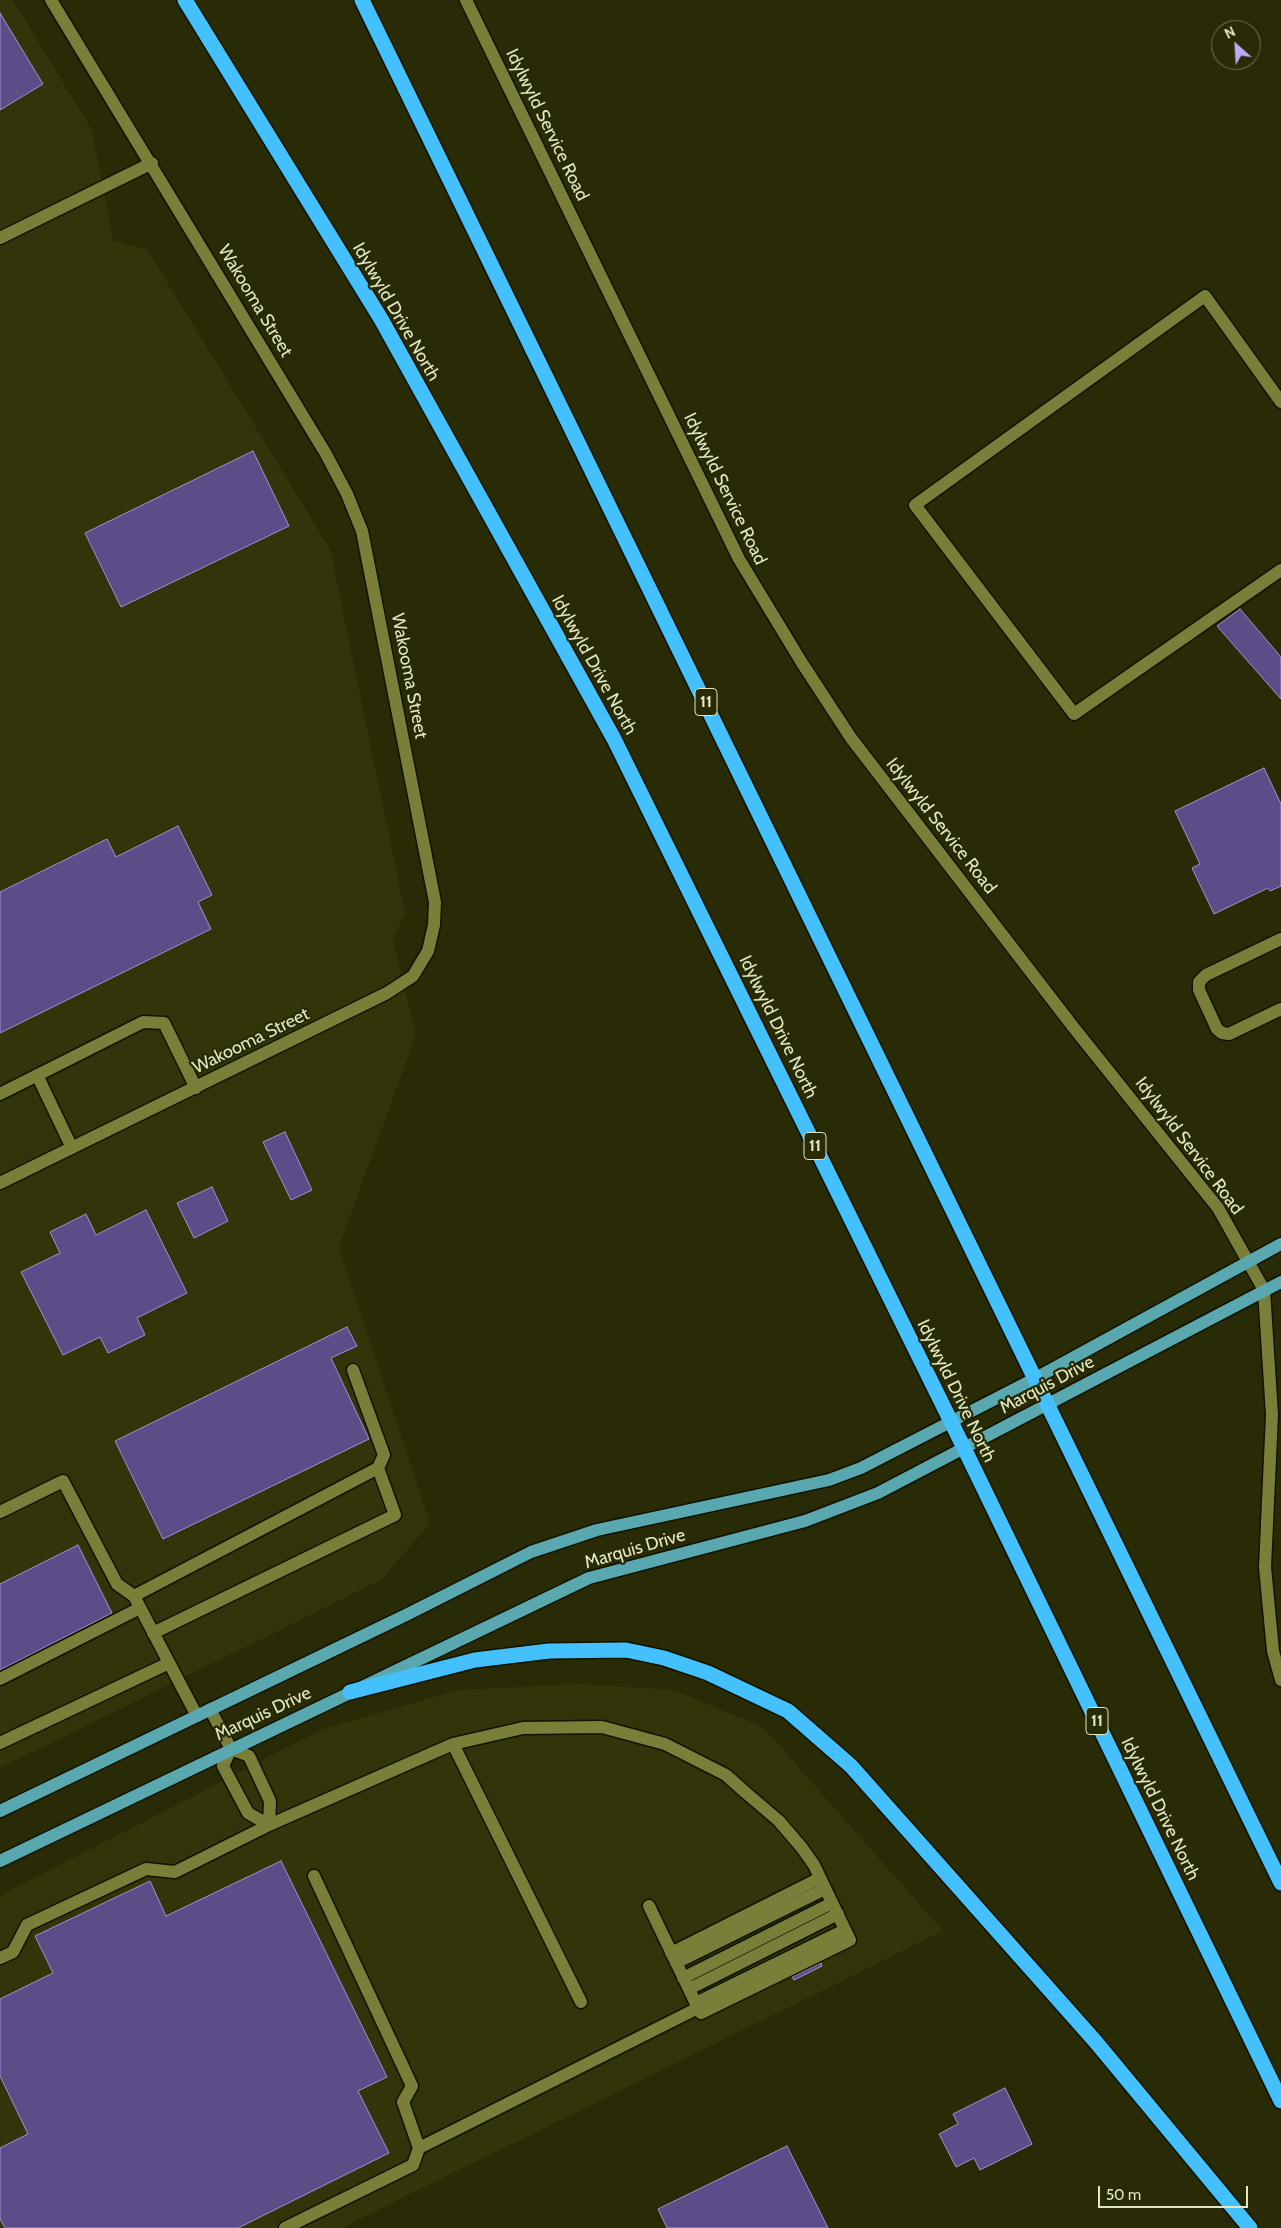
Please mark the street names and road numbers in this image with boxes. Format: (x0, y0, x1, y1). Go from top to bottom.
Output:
street label: Idylwyld Service Road (501, 46, 593, 204)
street label: Idylwyld Drive North (348, 239, 444, 385)
street label: Wakooma Street (213, 241, 297, 361)
street label: Idylwyld Service Road (679, 410, 771, 568)
street label: Idylwyld Drive North (547, 591, 641, 739)
street label: Wakooma Street (386, 612, 432, 740)
road number: 11 (695, 689, 717, 716)
street label: Idylwyld Service Road (881, 754, 1001, 898)
street label: Idylwyld Drive North (734, 952, 822, 1102)
street label: Wakooma Street (189, 1003, 313, 1079)
street label: Idylwyld Service Road (1130, 1073, 1248, 1219)
road number: 11 (804, 1132, 826, 1160)
street label: Idylwyld Drive North (912, 1316, 1000, 1466)
street label: Marquis Drive (996, 1351, 1098, 1419)
street label: Marquis Drive (582, 1524, 688, 1574)
street label: Marquis Drive (211, 1682, 315, 1746)
road number: 11 (1086, 1708, 1108, 1734)
street label: Idylwyld Drive North (1116, 1734, 1204, 1884)

